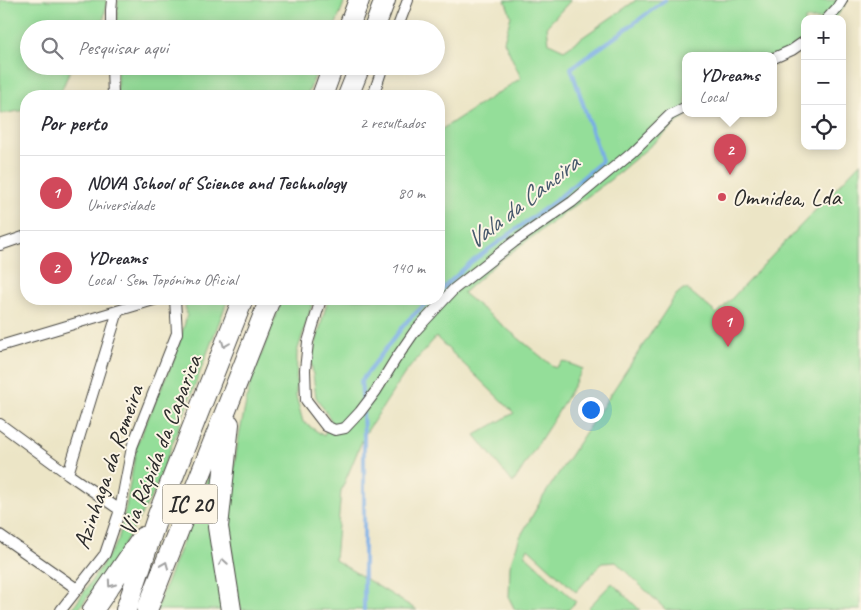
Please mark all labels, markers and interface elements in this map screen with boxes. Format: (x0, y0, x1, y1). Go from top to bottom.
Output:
map controls (801, 15, 846, 150)
button: + (801, 15, 846, 60)
search box (20, 20, 445, 75)
icon: search (38, 34, 66, 62)
text: Pesquisar aqui (78, 36, 168, 60)
popup (682, 52, 777, 117)
button: − (801, 60, 846, 105)
text: YDreams (700, 63, 759, 87)
text: Local (700, 87, 727, 107)
button: locate (801, 105, 846, 150)
text: Por perto (40, 110, 107, 136)
text: 2 resultados (360, 113, 425, 133)
pin: 2 (714, 134, 746, 175)
water label: Vala da Caneira (460, 146, 587, 256)
text: NOVA School of Science and Technology (87, 171, 346, 195)
place label: Omnidea, Lda (732, 182, 842, 212)
text: 1 (52, 183, 60, 203)
text: 80 m (398, 183, 425, 203)
marker: Omnidea, Lda (716, 191, 728, 203)
text: Universidade (87, 195, 154, 215)
text: YDreams (87, 246, 147, 270)
text: 2 (52, 258, 60, 278)
text: 140 m (391, 258, 425, 278)
text: Local · Sem Topónimo Oficial (87, 270, 237, 290)
pin: 1 (712, 306, 744, 347)
one-way arrow (221, 339, 231, 348)
street label: Via Rápida da Caparica (112, 349, 209, 539)
street label: Azinhaga da Romeira (66, 380, 150, 553)
your location (578, 397, 604, 423)
road number: IC 20 (162, 484, 218, 524)
one-way arrow (219, 558, 229, 566)
one-way arrow (159, 561, 170, 570)
one-way arrow (108, 578, 117, 588)

